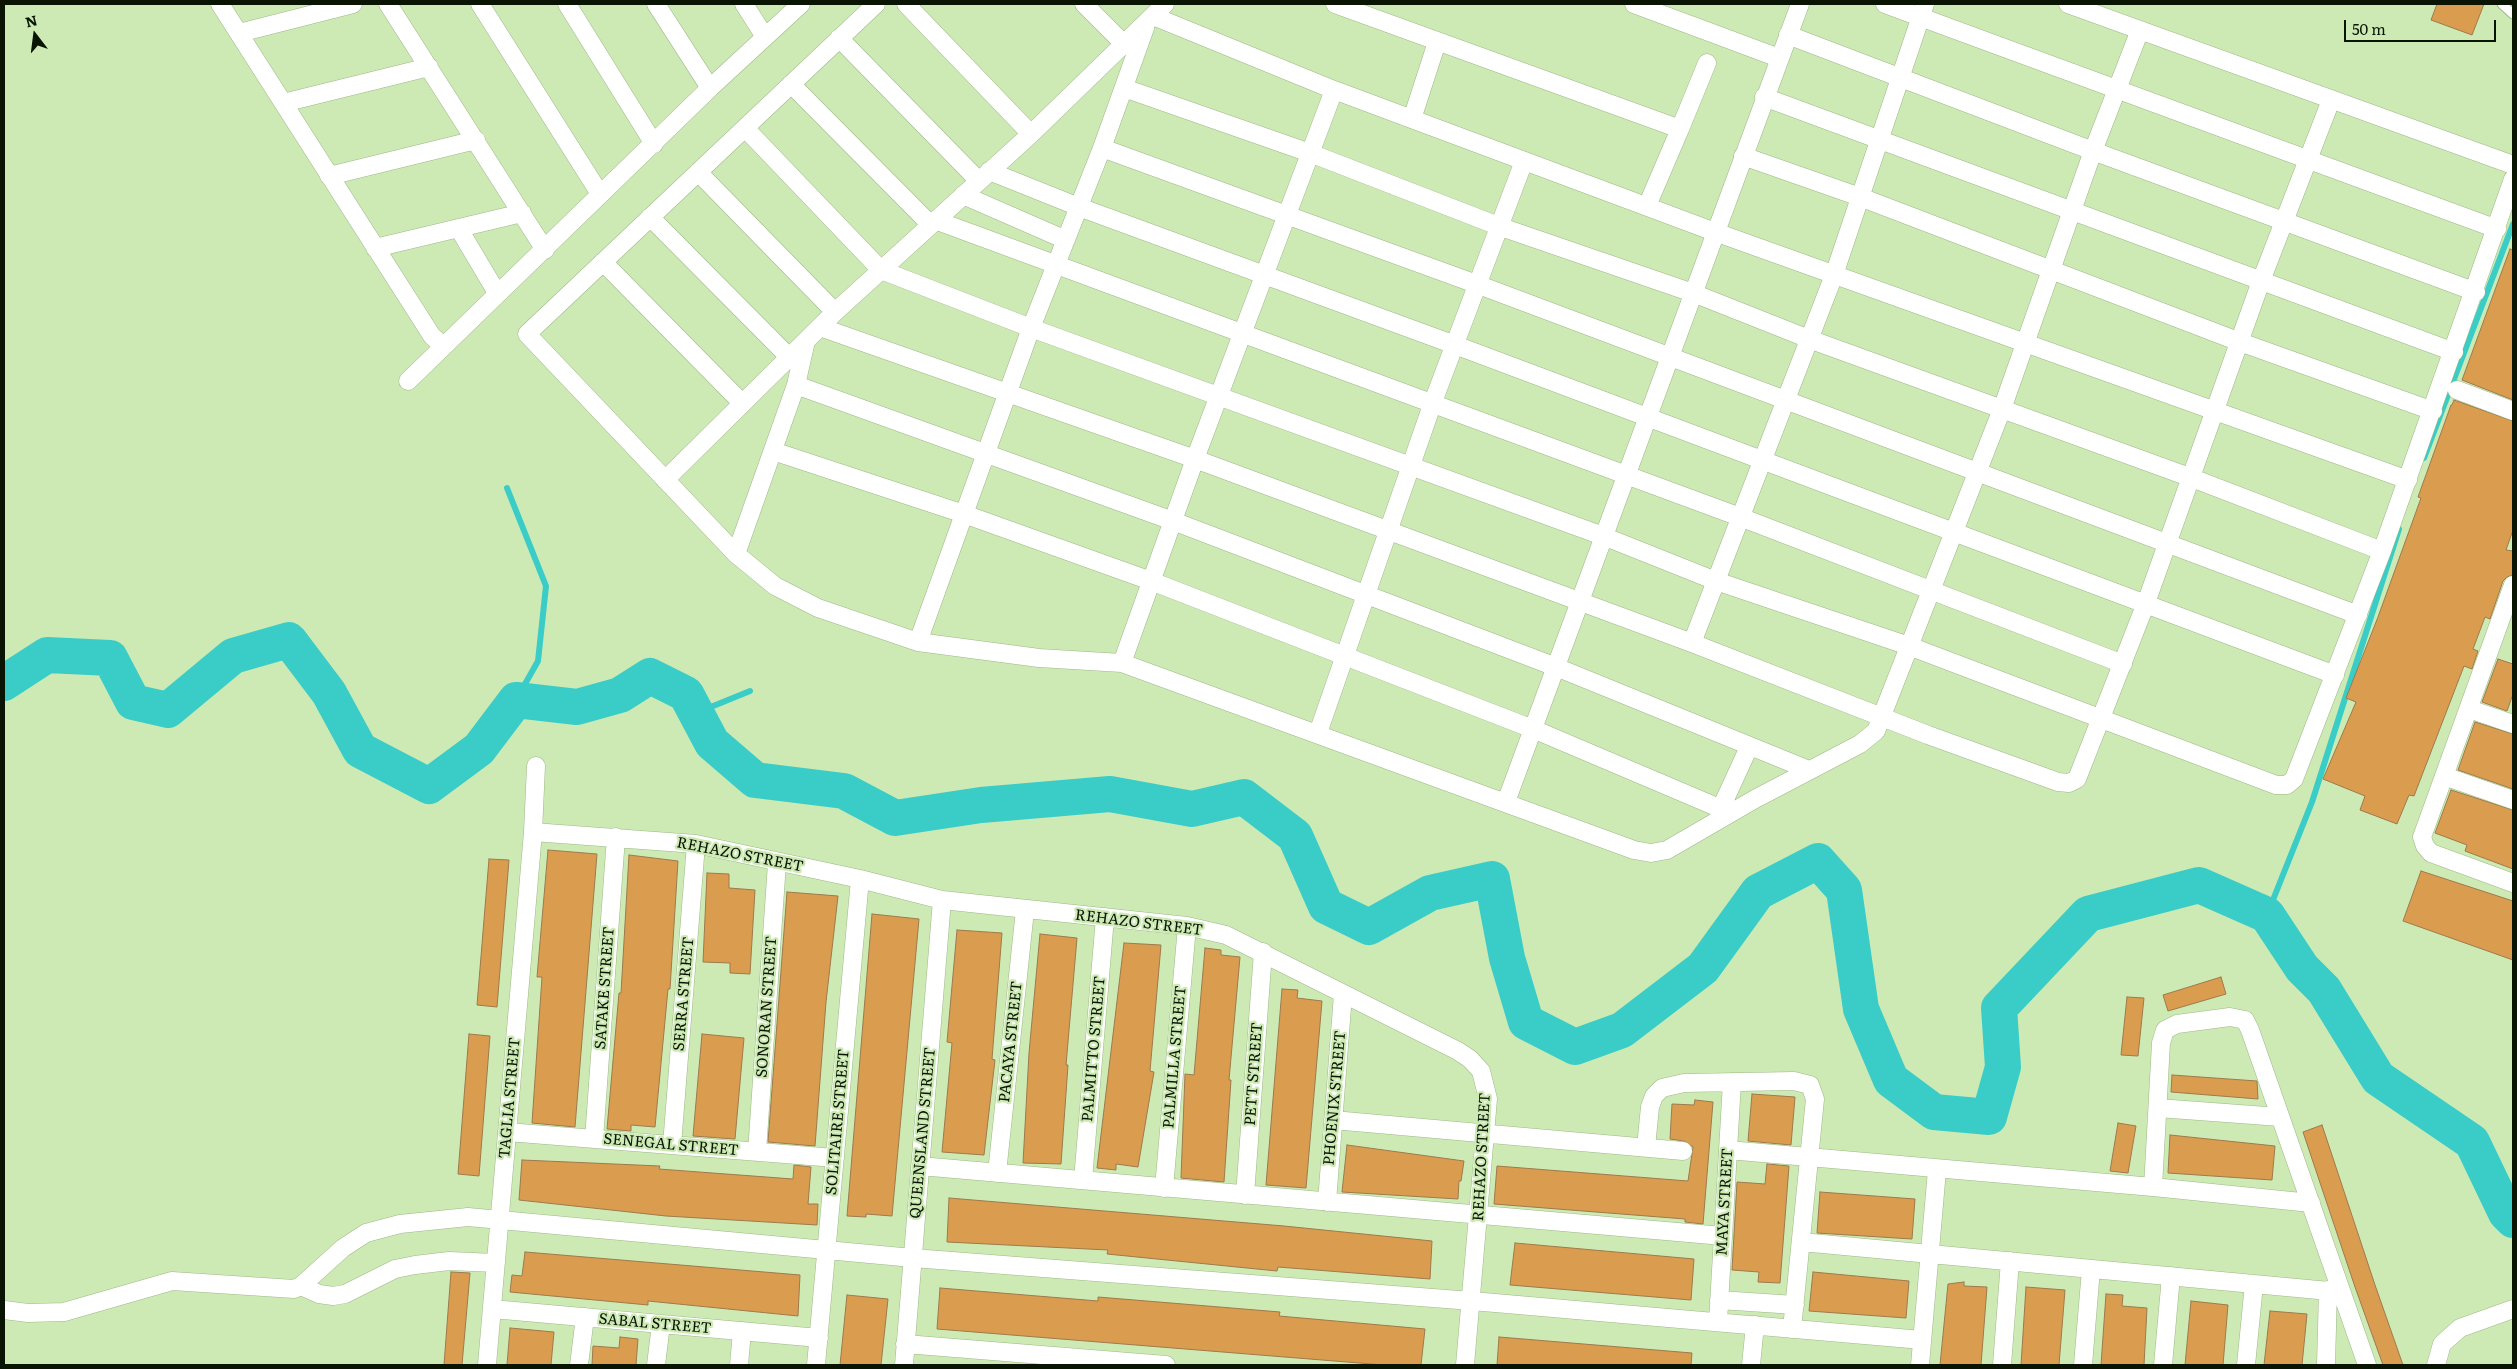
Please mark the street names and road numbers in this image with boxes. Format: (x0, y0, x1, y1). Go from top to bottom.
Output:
street label: REHAZO STREET (675, 834, 805, 876)
street label: REHAZO STREET (1074, 906, 1204, 940)
street label: SATAKE STREET (592, 926, 618, 1050)
street label: SERRA STREET (670, 936, 698, 1052)
street label: SONORAN STREET (753, 936, 781, 1078)
street label: PALMITTO STREET (1079, 975, 1109, 1123)
street label: PACAYA STREET (996, 980, 1026, 1104)
street label: PALMILLA STREET (1160, 985, 1190, 1129)
street label: PETT STREET (1241, 1022, 1267, 1126)
street label: PHOENIX STREET (1320, 1030, 1350, 1166)
street label: TAGLIA STREET (496, 1037, 524, 1159)
street label: QUEENSLAND STREET (907, 1047, 939, 1219)
street label: SOLITAIRE STREET (823, 1048, 853, 1196)
street label: REHAZO STREET (1470, 1092, 1494, 1222)
street label: SENEGAL STREET (603, 1130, 739, 1160)
street label: MAYA STREET (1713, 1148, 1737, 1256)
street label: SABAL STREET (598, 1310, 712, 1338)

